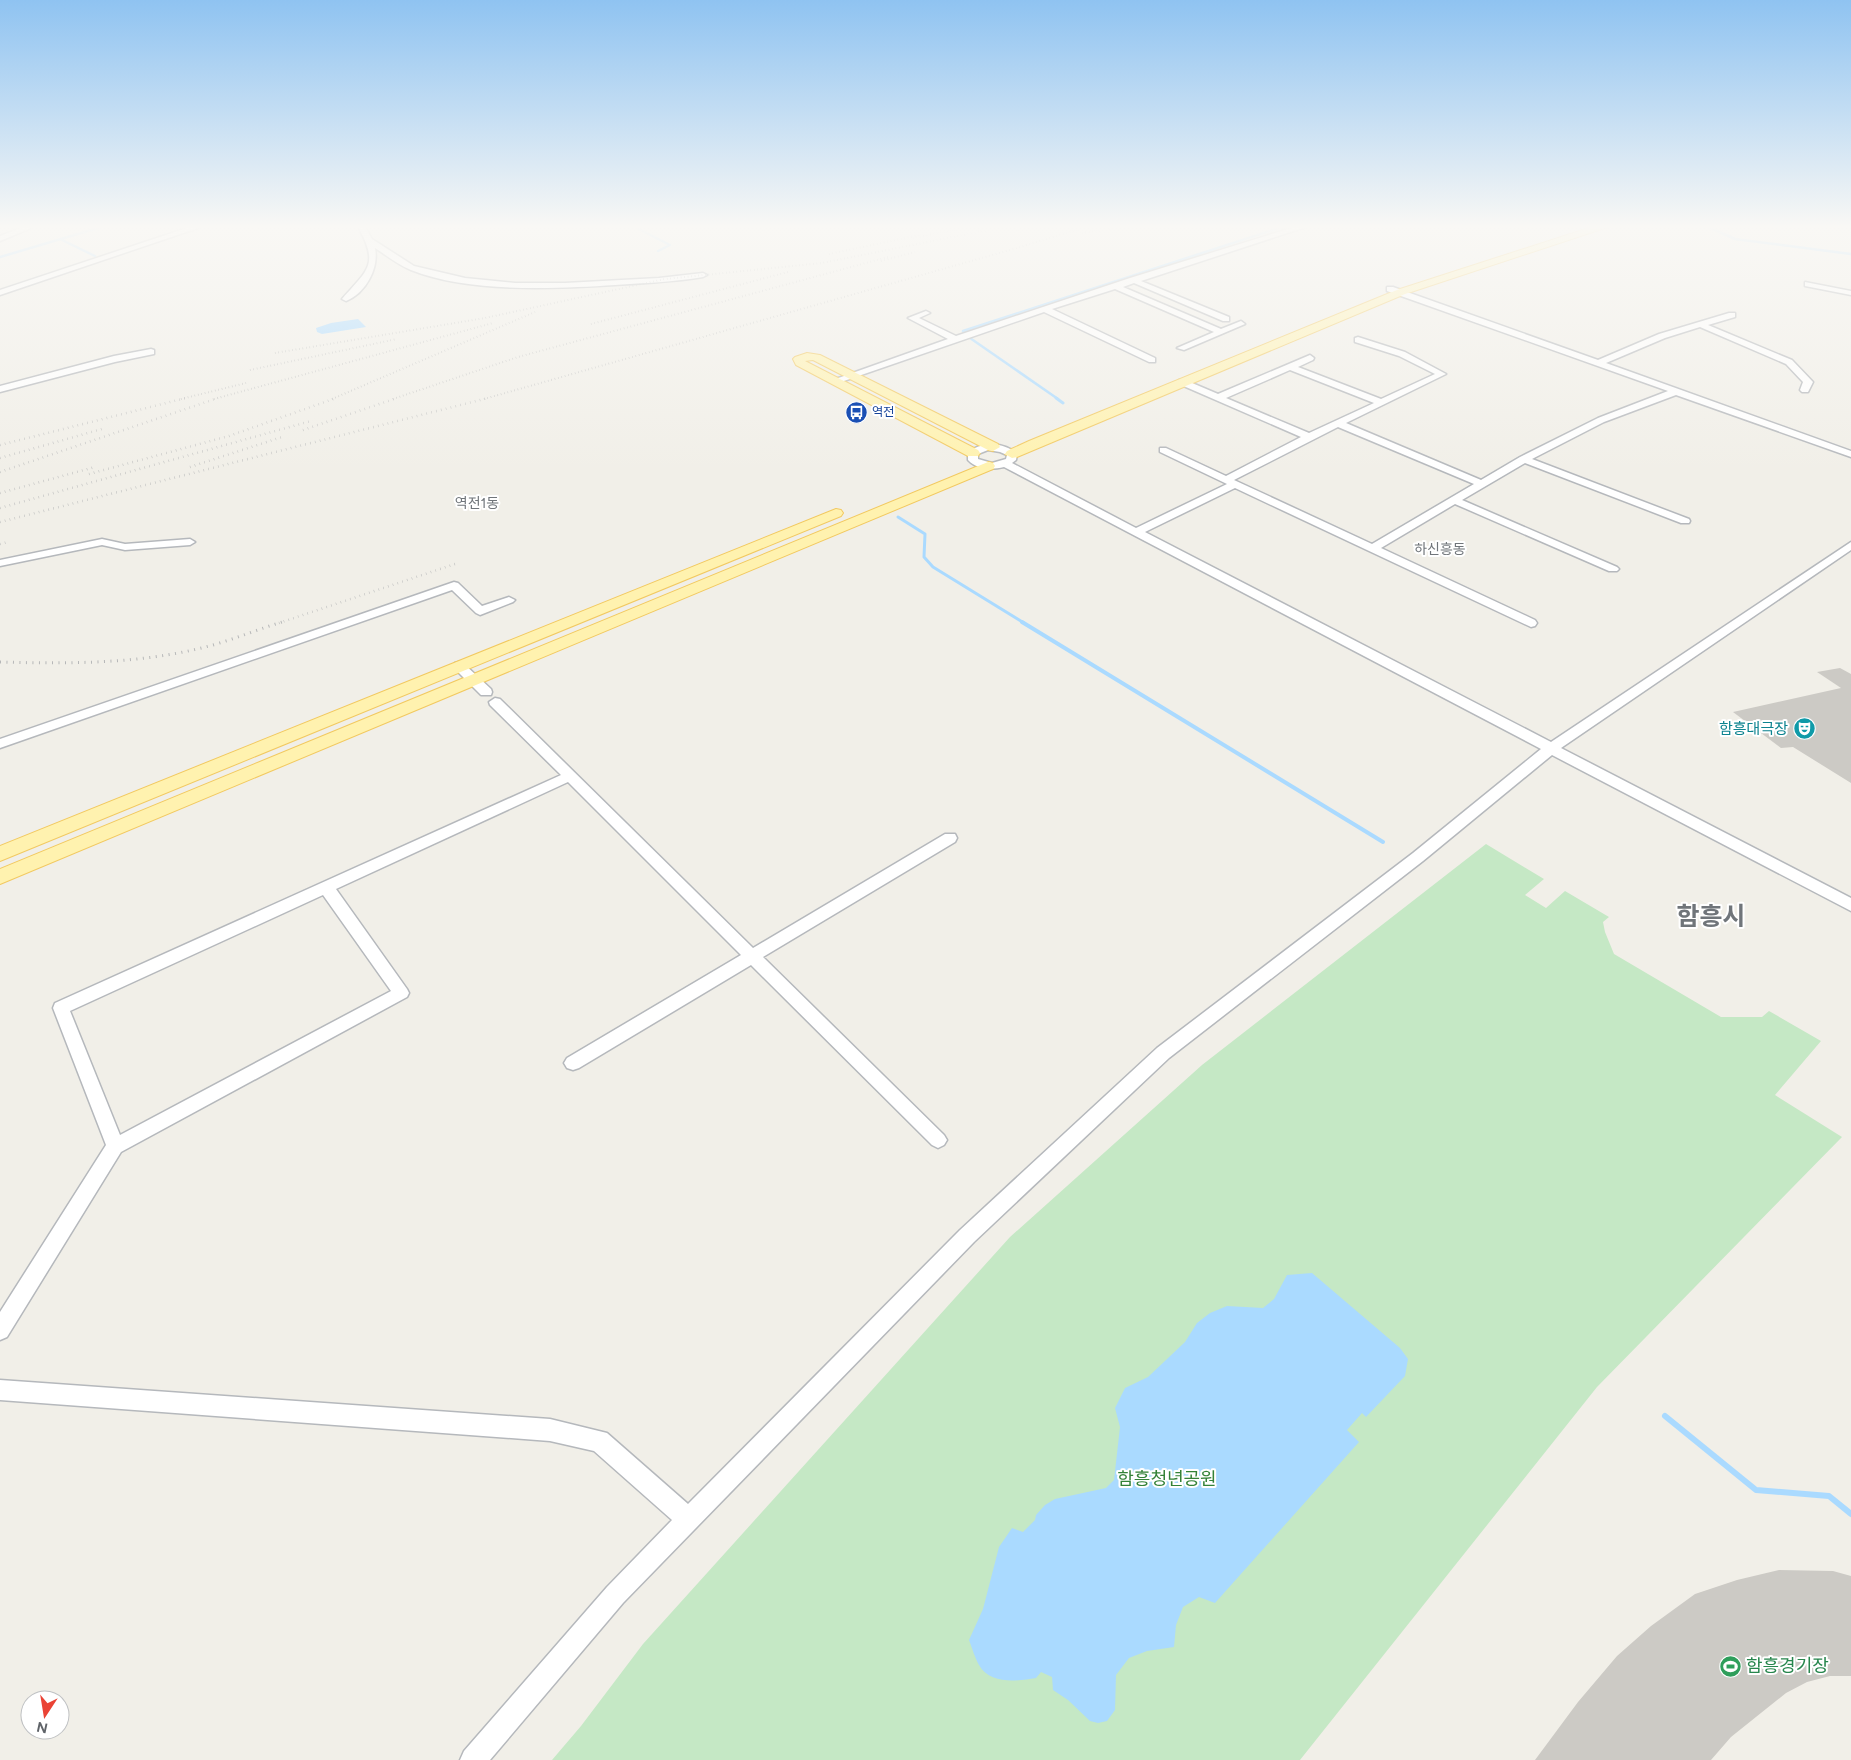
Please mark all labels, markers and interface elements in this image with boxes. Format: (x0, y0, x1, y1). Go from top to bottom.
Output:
bus stop icon: 역전 (844, 400, 868, 424)
place label: 역전 (872, 405, 894, 419)
district label: 역전1동 (455, 495, 499, 512)
district label: 하신흥동 (1414, 541, 1466, 558)
theatre icon: 함흥대극장 (1792, 717, 1816, 741)
place label: 함흥대극장 (1719, 720, 1788, 738)
district label: 함흥시 (1676, 901, 1746, 931)
park label: 함흥청년공원 (1117, 1468, 1217, 1490)
sports icon: 함흥경기장 (1718, 1654, 1742, 1678)
place label: 함흥경기장 (1746, 1655, 1829, 1677)
north arrow (20, 1690, 70, 1740)
text: N (35, 1718, 49, 1737)

